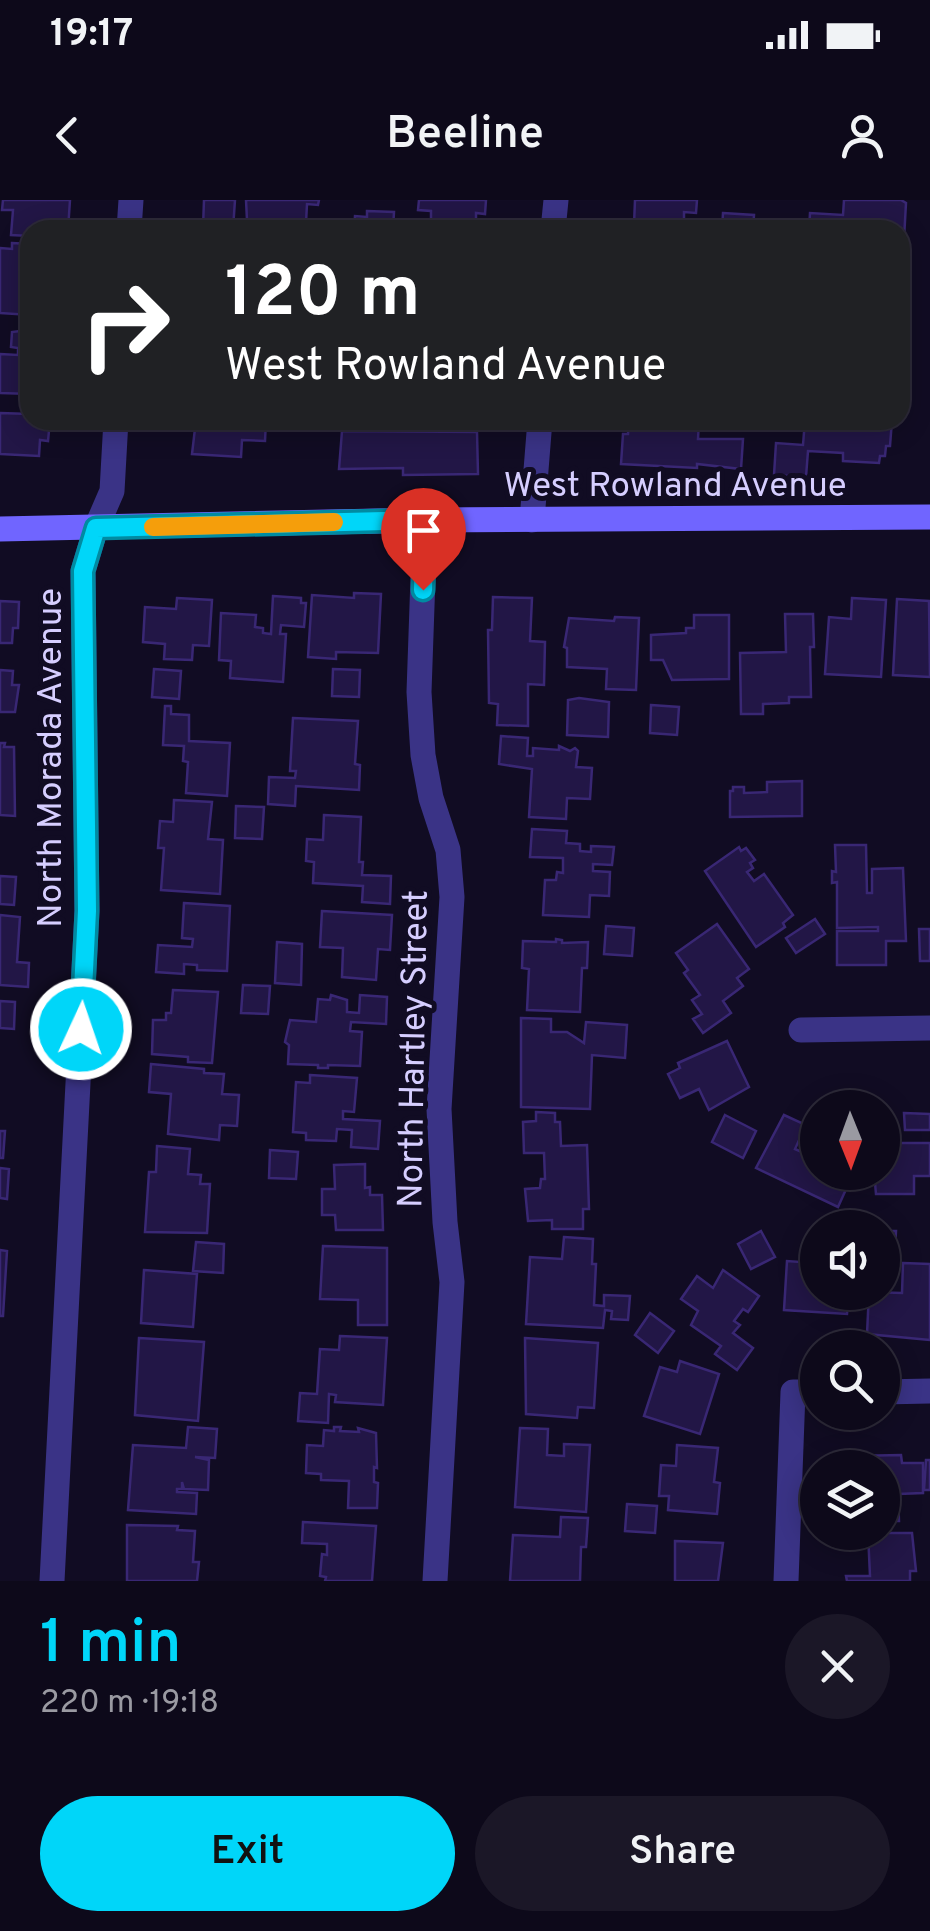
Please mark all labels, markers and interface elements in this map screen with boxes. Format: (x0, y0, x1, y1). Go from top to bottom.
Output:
text: 19:17 (50, 11, 133, 60)
text: Beeline (386, 107, 544, 164)
icon: back (40, 108, 95, 163)
icon: person (835, 108, 890, 163)
text: 120 m (225, 252, 421, 341)
icon: right (60, 260, 190, 390)
text: West Rowland Avenue (225, 339, 666, 396)
street label: West Rowland Avenue (503, 465, 847, 509)
pin (381, 488, 466, 591)
icon: arrive (396, 503, 451, 558)
street label: North Morada Avenue (30, 588, 74, 928)
street label: North Hartley Street (390, 890, 440, 1209)
position arrow (29, 977, 133, 1081)
north arrow (800, 1090, 900, 1190)
map controls (800, 1090, 900, 1550)
button: sound (800, 1210, 900, 1310)
button: search (800, 1330, 900, 1430)
button: layers (800, 1450, 900, 1550)
text: 1 min (40, 1608, 181, 1684)
button: close (785, 1614, 890, 1719)
text: 220 m · 19:18 (40, 1684, 219, 1724)
button: Exit (40, 1796, 455, 1911)
button: Share (475, 1796, 890, 1911)

